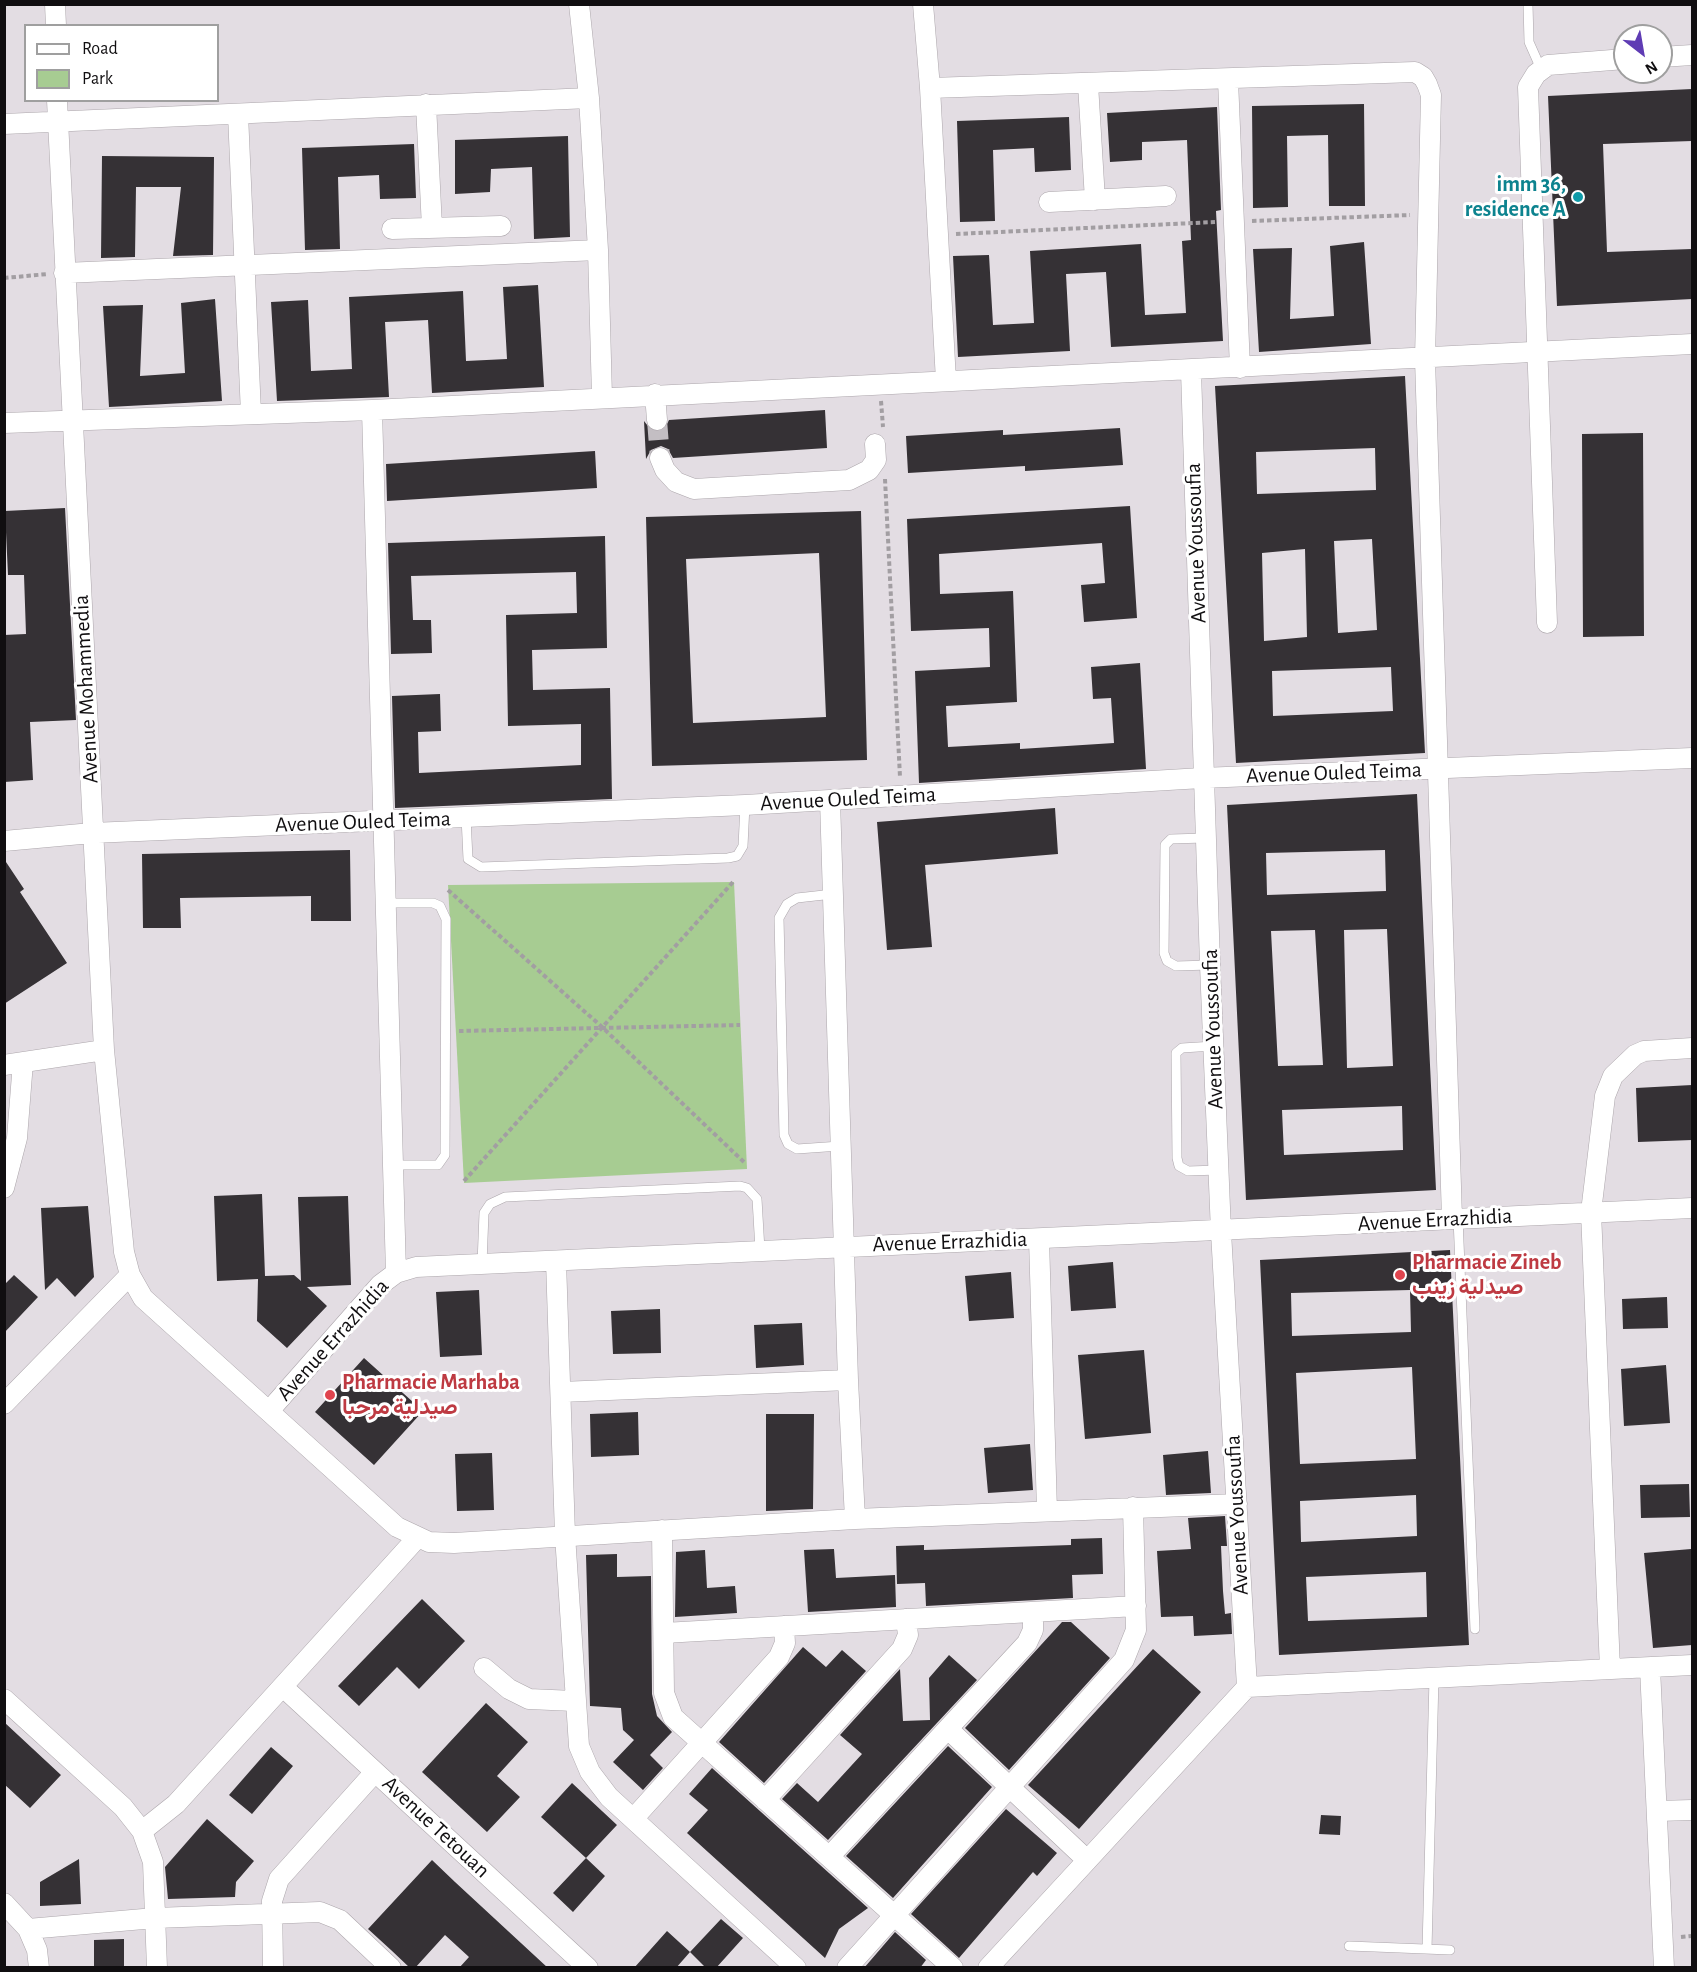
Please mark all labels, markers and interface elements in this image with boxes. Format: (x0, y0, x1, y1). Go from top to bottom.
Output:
legend (24, 24, 219, 102)
north arrow (1613, 24, 1673, 84)
text: Road (82, 40, 118, 58)
text: N (1642, 58, 1660, 77)
text: Park (82, 70, 113, 88)
place label: imm 36, residence A (1465, 171, 1566, 222)
marker: imm 36, residence A (1571, 190, 1585, 204)
street label: Avenue Youssoufia (1180, 462, 1212, 624)
street label: Avenue Mohammedia (68, 594, 104, 784)
street label: Avenue Ouled Teima (1246, 757, 1422, 789)
street label: Avenue Ouled Teima (759, 781, 937, 817)
street label: Avenue Ouled Teima (275, 806, 451, 838)
street label: Avenue Youssoufia (1197, 948, 1229, 1110)
street label: Avenue Errazhidia (1357, 1203, 1513, 1237)
street label: Avenue Errazhidia (872, 1226, 1028, 1258)
place label: Pharmacie Zineb صيدلية زينب (1412, 1249, 1561, 1300)
marker: Pharmacie Zineb صيدلية زينب (1393, 1268, 1407, 1282)
street label: Avenue Errazhidia (271, 1274, 395, 1406)
place label: Pharmacie Marhaba صيدلية مرحبا (342, 1369, 520, 1420)
marker: Pharmacie Marhaba صيدلية مرحبا (323, 1388, 337, 1402)
street label: Avenue Youssoufia (1220, 1434, 1254, 1596)
street label: Avenue Tetouan (377, 1771, 495, 1883)

